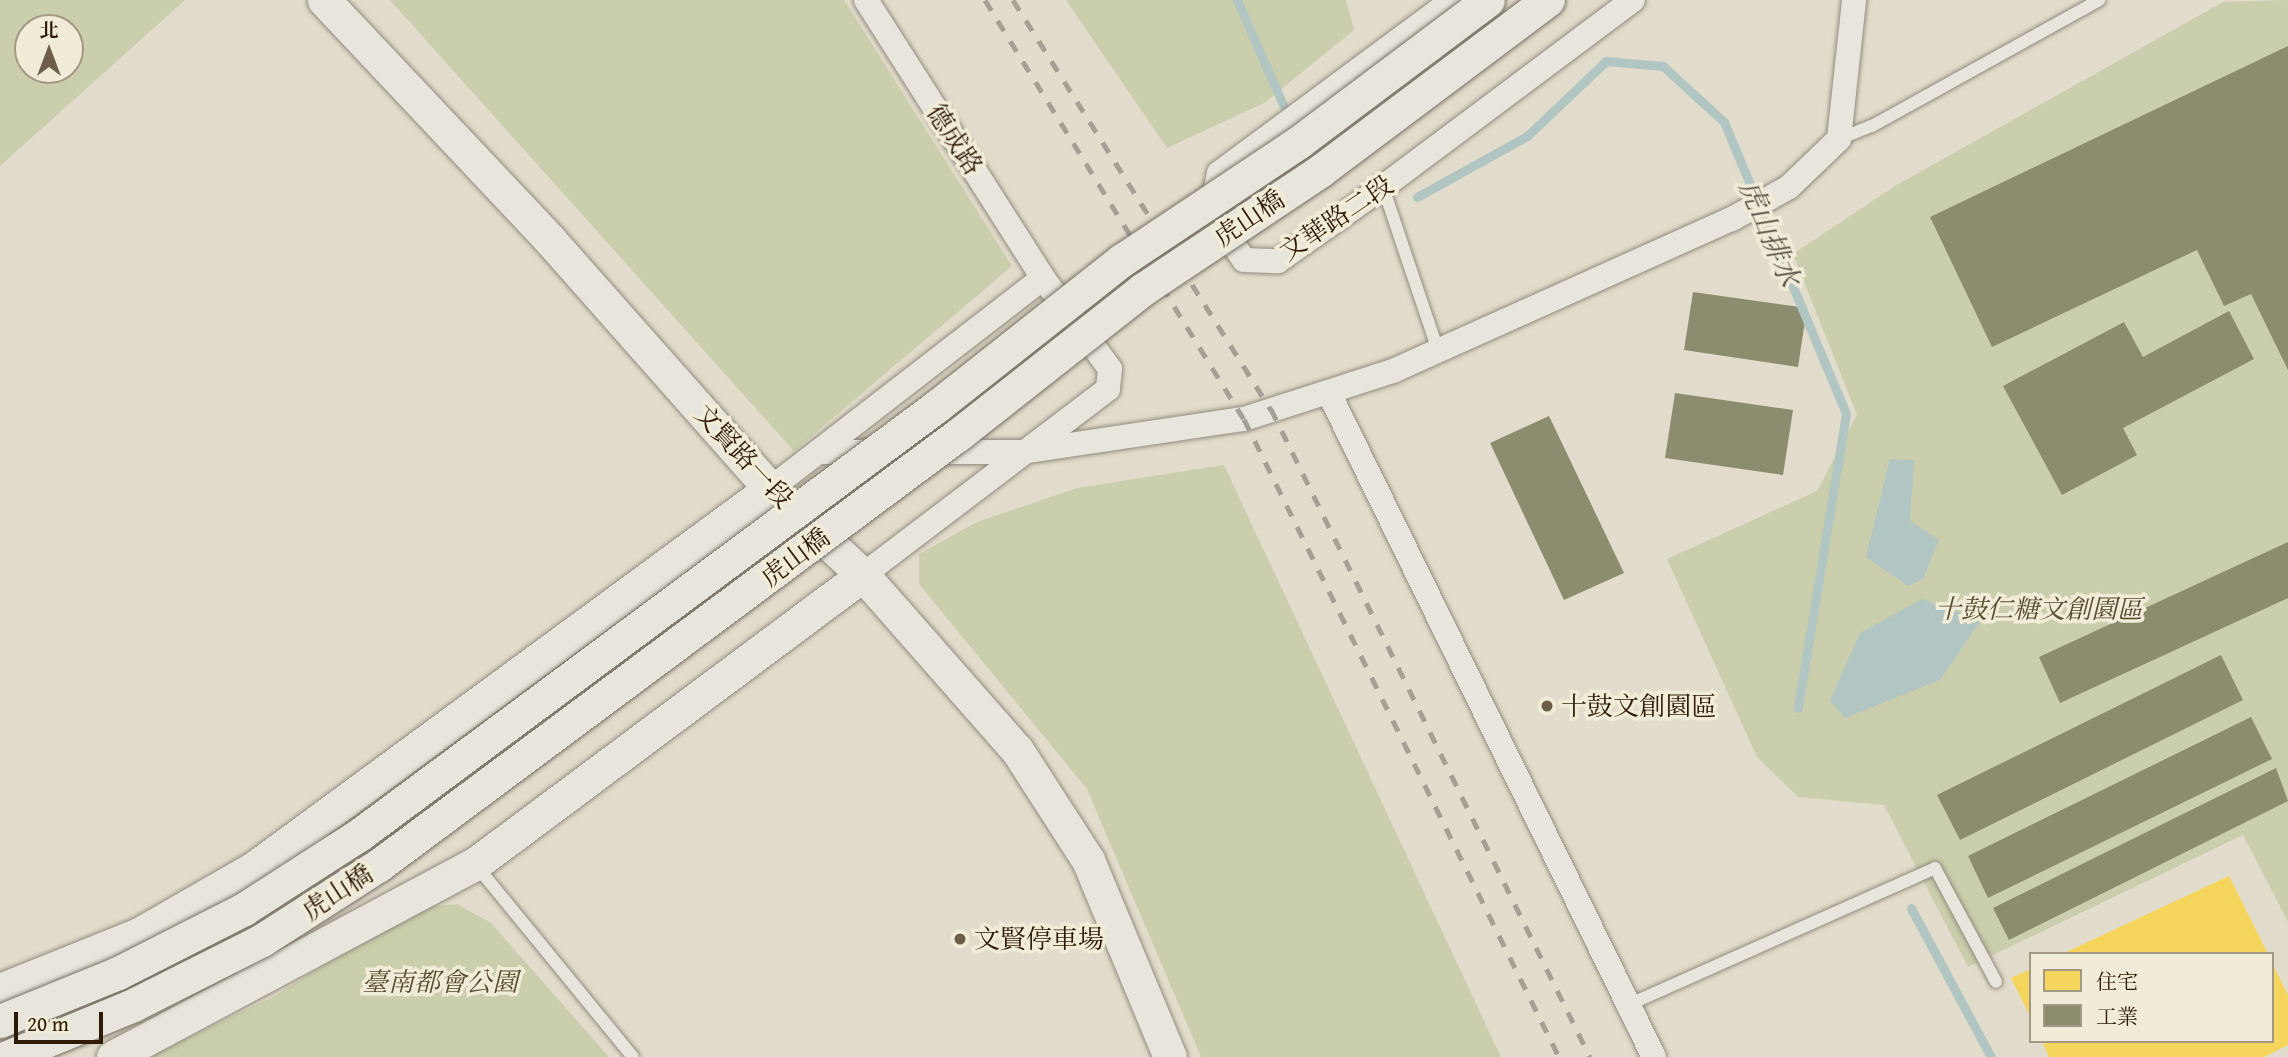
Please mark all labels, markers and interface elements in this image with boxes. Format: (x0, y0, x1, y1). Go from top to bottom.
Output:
north arrow (14, 14, 84, 84)
text: 北 (39, 16, 59, 44)
street label: 德成路 (921, 98, 989, 180)
street label: 文華路二段 (1273, 169, 1399, 267)
water label: 虎山排水 (1733, 175, 1807, 291)
street label: 虎山橋 (1208, 183, 1290, 253)
street label: 文賢路一段 (688, 398, 800, 514)
street label: 虎山橋 (754, 521, 836, 593)
park label: 十鼓仁糖文創園區 (1935, 593, 2143, 625)
place label: 十鼓文創園區 (1561, 690, 1717, 722)
marker: 十鼓文創園區 (1539, 698, 1555, 714)
street label: 虎山橋 (296, 858, 378, 926)
place label: 文賢停車場 (974, 923, 1104, 955)
marker: 文賢停車場 (952, 931, 968, 947)
legend (2029, 952, 2274, 1043)
park label: 臺南都會公園 (362, 966, 518, 998)
text: 住宅 (2096, 966, 2138, 997)
scale bar (18, 998, 107, 1042)
text: 工業 (2096, 1001, 2138, 1032)
text: 20 m (27, 1008, 69, 1039)

